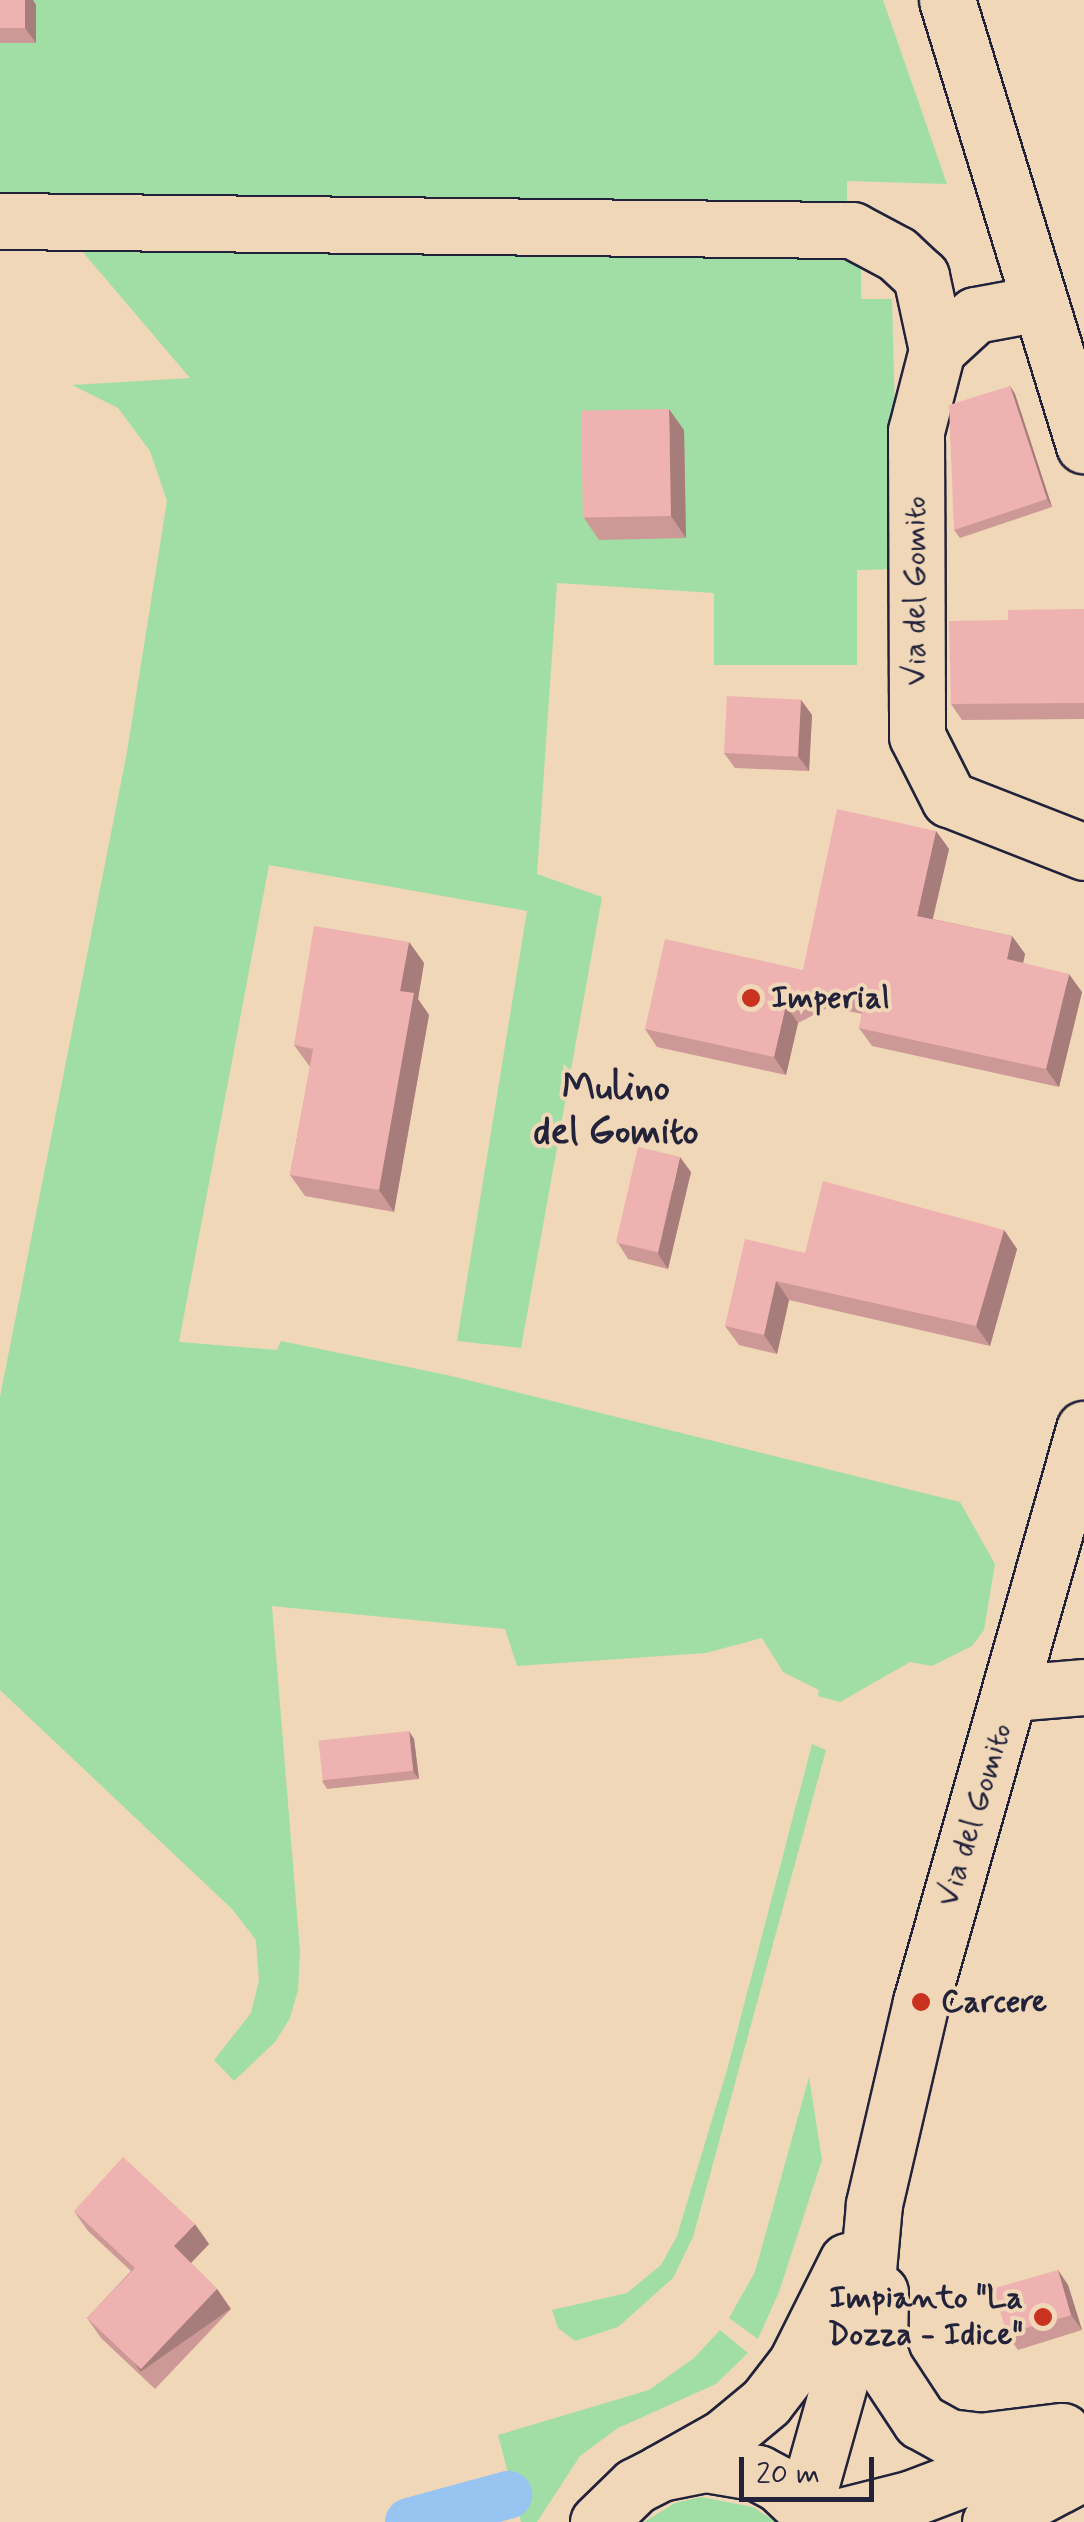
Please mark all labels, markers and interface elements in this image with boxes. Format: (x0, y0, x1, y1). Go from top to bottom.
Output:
street label: Via del Gomito (897, 492, 935, 690)
place label: Imperial (771, 979, 890, 1017)
marker: Imperial (740, 987, 762, 1009)
district label: Mulino del Gomito (530, 1066, 702, 1156)
street label: Via del Gomito (928, 1715, 1022, 1915)
place label: Carcere (941, 1983, 1047, 2021)
marker: Carcere (910, 1991, 932, 2013)
place label: Impianto "La Dozza - Idice" (828, 2280, 1023, 2355)
marker: Impianto "La Dozza - Idice" (1032, 2306, 1054, 2328)
scale bar (744, 2437, 879, 2499)
text: 20 m (756, 2455, 820, 2494)

